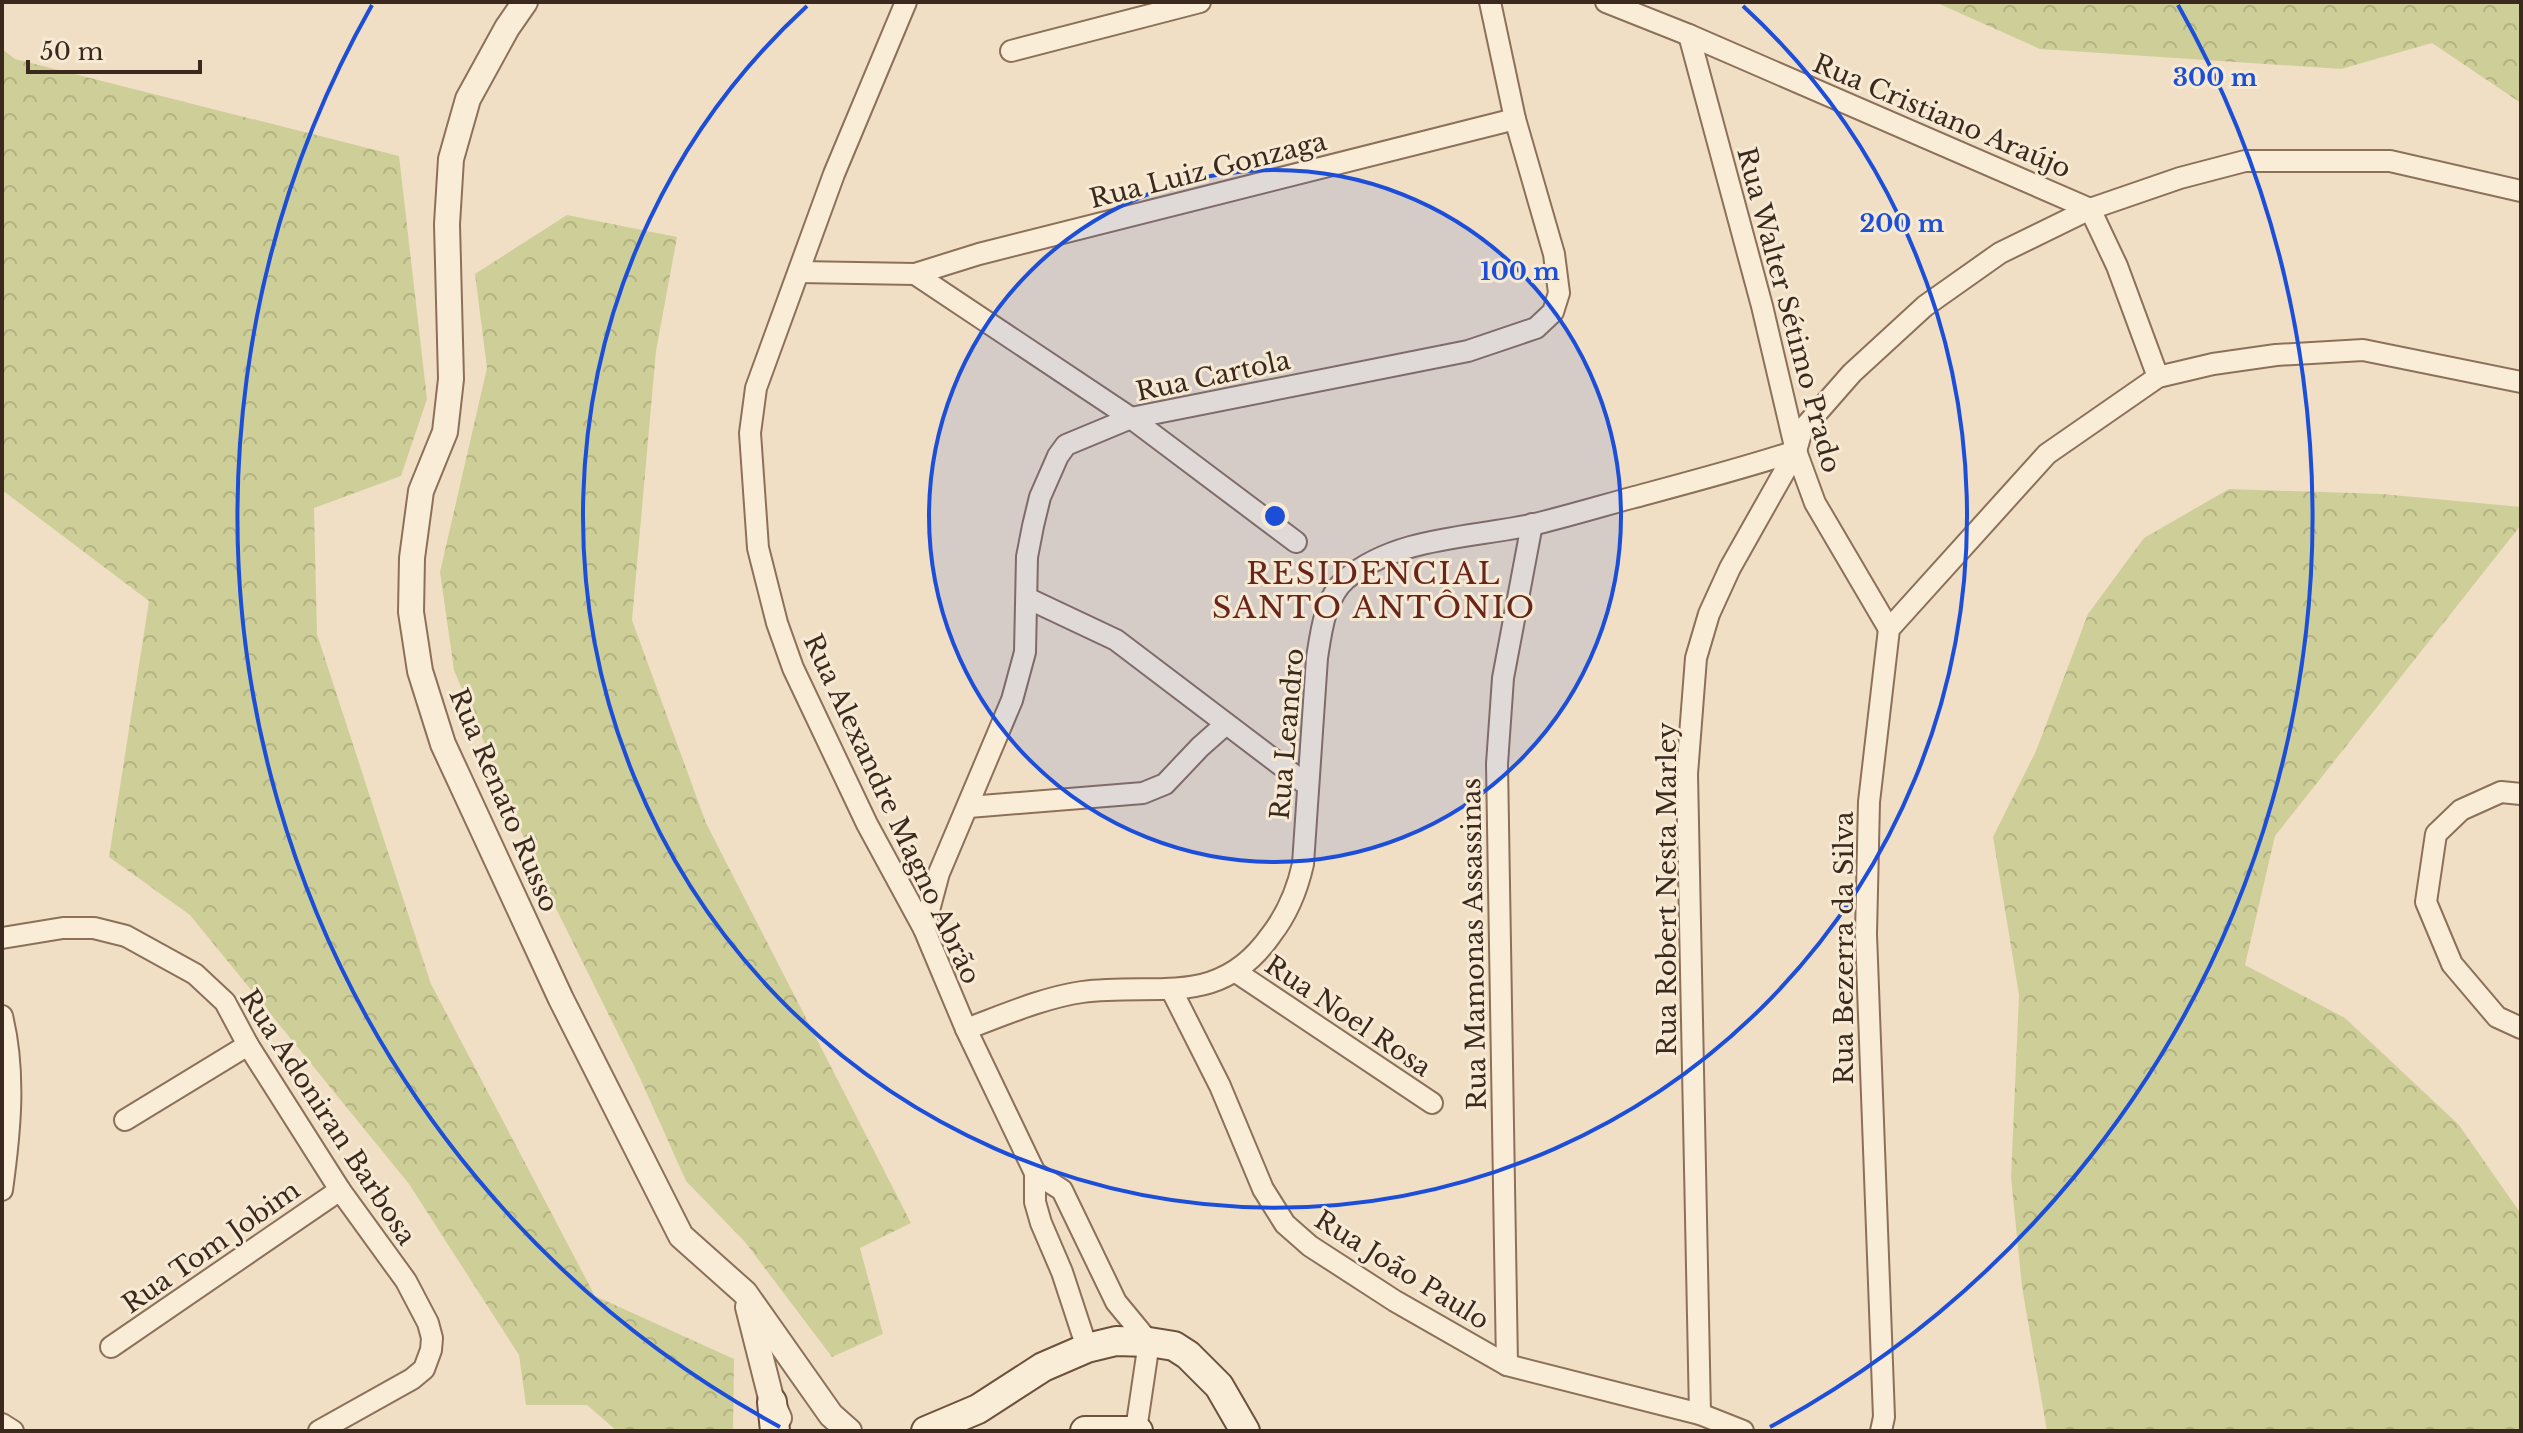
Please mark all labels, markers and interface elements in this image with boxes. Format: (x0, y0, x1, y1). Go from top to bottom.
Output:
scale bar (28, 24, 200, 74)
text: 50 m (40, 37, 104, 66)
street label: Rua Cristiano Araújo (1808, 47, 2076, 185)
text: 300 m (2173, 63, 2258, 92)
street label: Rua Luiz Gonzaga (1086, 125, 1330, 215)
street label: Rua Walter Sétimo Prado (1730, 144, 1848, 476)
text: 200 m (1860, 209, 1945, 238)
text: 100 m (1480, 257, 1560, 286)
street label: Rua Cartola (1133, 344, 1294, 408)
centre of rings (1261, 502, 1289, 530)
district label: RESIDENCIAL SANTO ANTÔNIO (1212, 555, 1536, 626)
street label: Rua Alexandre Magno Abrão (797, 629, 987, 989)
street label: Rua Leandro (1264, 647, 1310, 821)
street label: Rua Renato Russo (442, 683, 566, 917)
street label: Rua Robert Nesta Marley (1651, 722, 1683, 1056)
street label: Rua Mamonas Assassinas (1455, 778, 1493, 1110)
street label: Rua Bezerra da Silva (1828, 811, 1860, 1085)
street label: Rua Noel Rosa (1259, 949, 1438, 1084)
street label: Rua Adoniran Barbosa (233, 983, 423, 1251)
street label: Rua Tom Jobim (116, 1174, 306, 1320)
street label: Rua João Paulo (1309, 1204, 1495, 1336)

